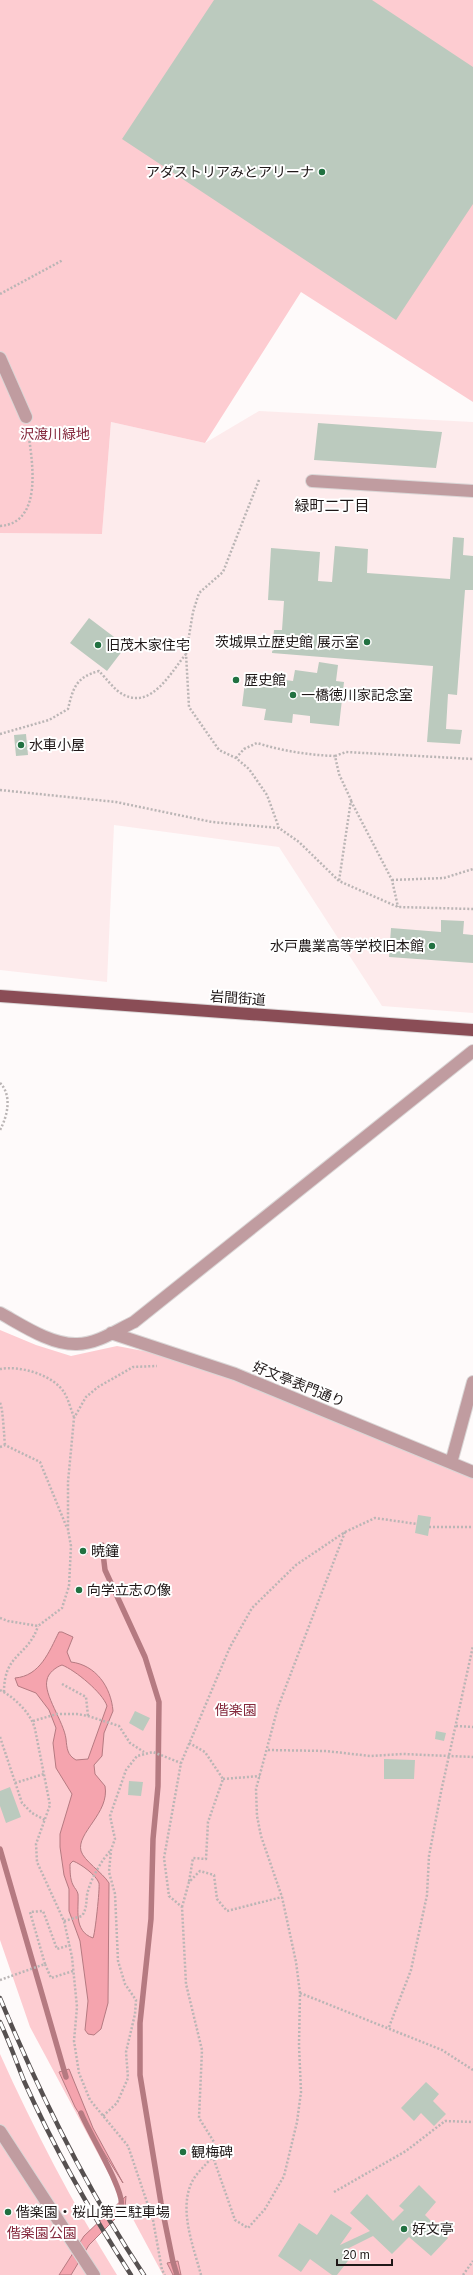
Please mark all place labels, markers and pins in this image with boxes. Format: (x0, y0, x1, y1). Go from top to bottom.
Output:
place label: アダストリアみとアリーナ (146, 164, 314, 180)
marker: アダストリアみとアリーナ (317, 167, 327, 177)
place label: 茨城県立歴史館 展示室 (215, 634, 359, 650)
place label: 旧茂木家住宅 (106, 637, 190, 653)
marker: 茨城県立歴史館 展示室 (362, 637, 372, 647)
marker: 旧茂木家住宅 (93, 640, 103, 650)
place label: 歴史館 (244, 672, 286, 688)
marker: 歴史館 (231, 675, 241, 685)
place label: 一橋徳川家記念室 (301, 687, 413, 703)
marker: 一橋徳川家記念室 (288, 690, 298, 700)
place label: 水車小屋 (29, 737, 85, 753)
marker: 水車小屋 (16, 740, 26, 750)
place label: 水戸農業高等学校旧本館 (270, 938, 424, 954)
marker: 水戸農業高等学校旧本館 (427, 941, 437, 951)
place label: 暁鐘 (91, 1543, 119, 1559)
marker: 暁鐘 (78, 1546, 88, 1556)
place label: 向学立志の像 (87, 1582, 171, 1598)
marker: 向学立志の像 (74, 1585, 84, 1595)
place label: 観梅碑 (191, 2144, 233, 2160)
marker: 観梅碑 (178, 2147, 188, 2157)
place label: 偕楽園・桜山第三駐車場 (16, 2204, 170, 2220)
marker: 偕楽園・桜山第三駐車場 (3, 2207, 13, 2217)
place label: 好文亭 (412, 2221, 454, 2237)
marker: 好文亭 (399, 2224, 409, 2234)

